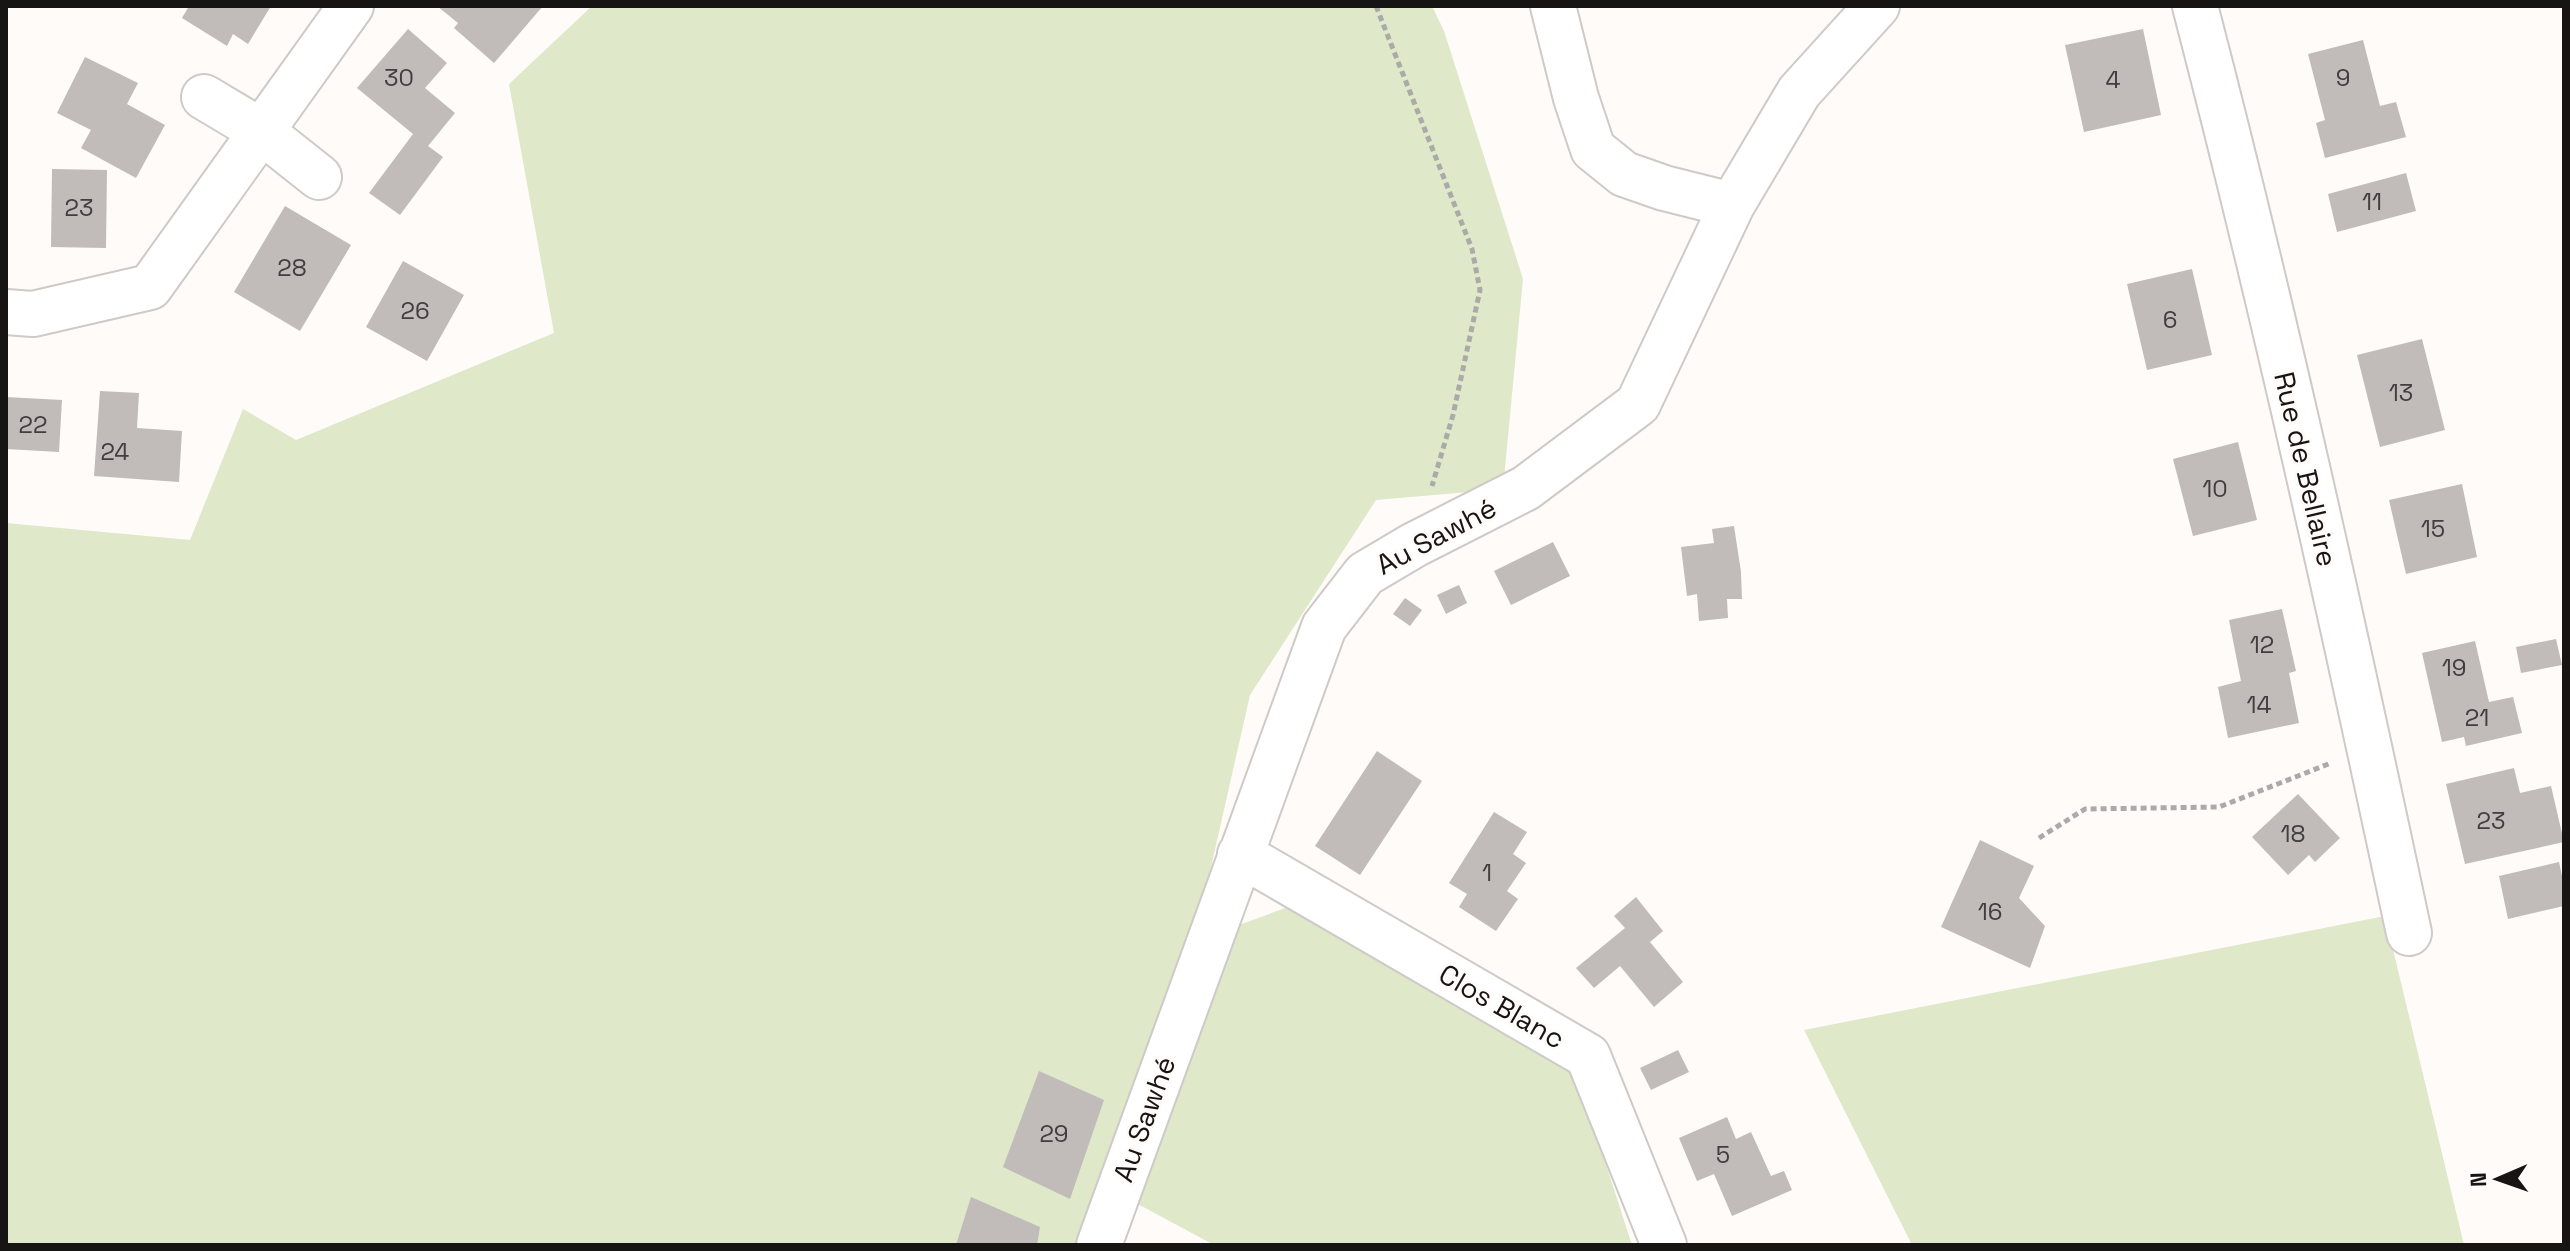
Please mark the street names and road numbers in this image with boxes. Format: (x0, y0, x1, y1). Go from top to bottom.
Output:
street label: Rue de Bellaire (2266, 368, 2346, 570)
street label: Au Sawhé (1370, 489, 1502, 583)
street label: Clos Blanc (1433, 956, 1571, 1056)
street label: Au Sawhé (1105, 1051, 1183, 1187)

